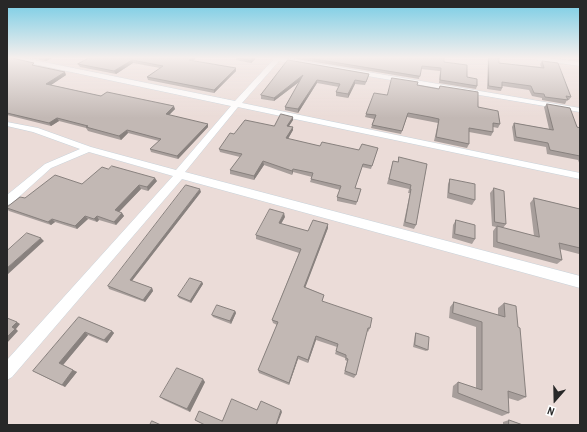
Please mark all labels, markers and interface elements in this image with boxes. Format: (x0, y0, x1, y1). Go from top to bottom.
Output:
north arrow (535, 380, 575, 420)
text: N (545, 404, 556, 419)

